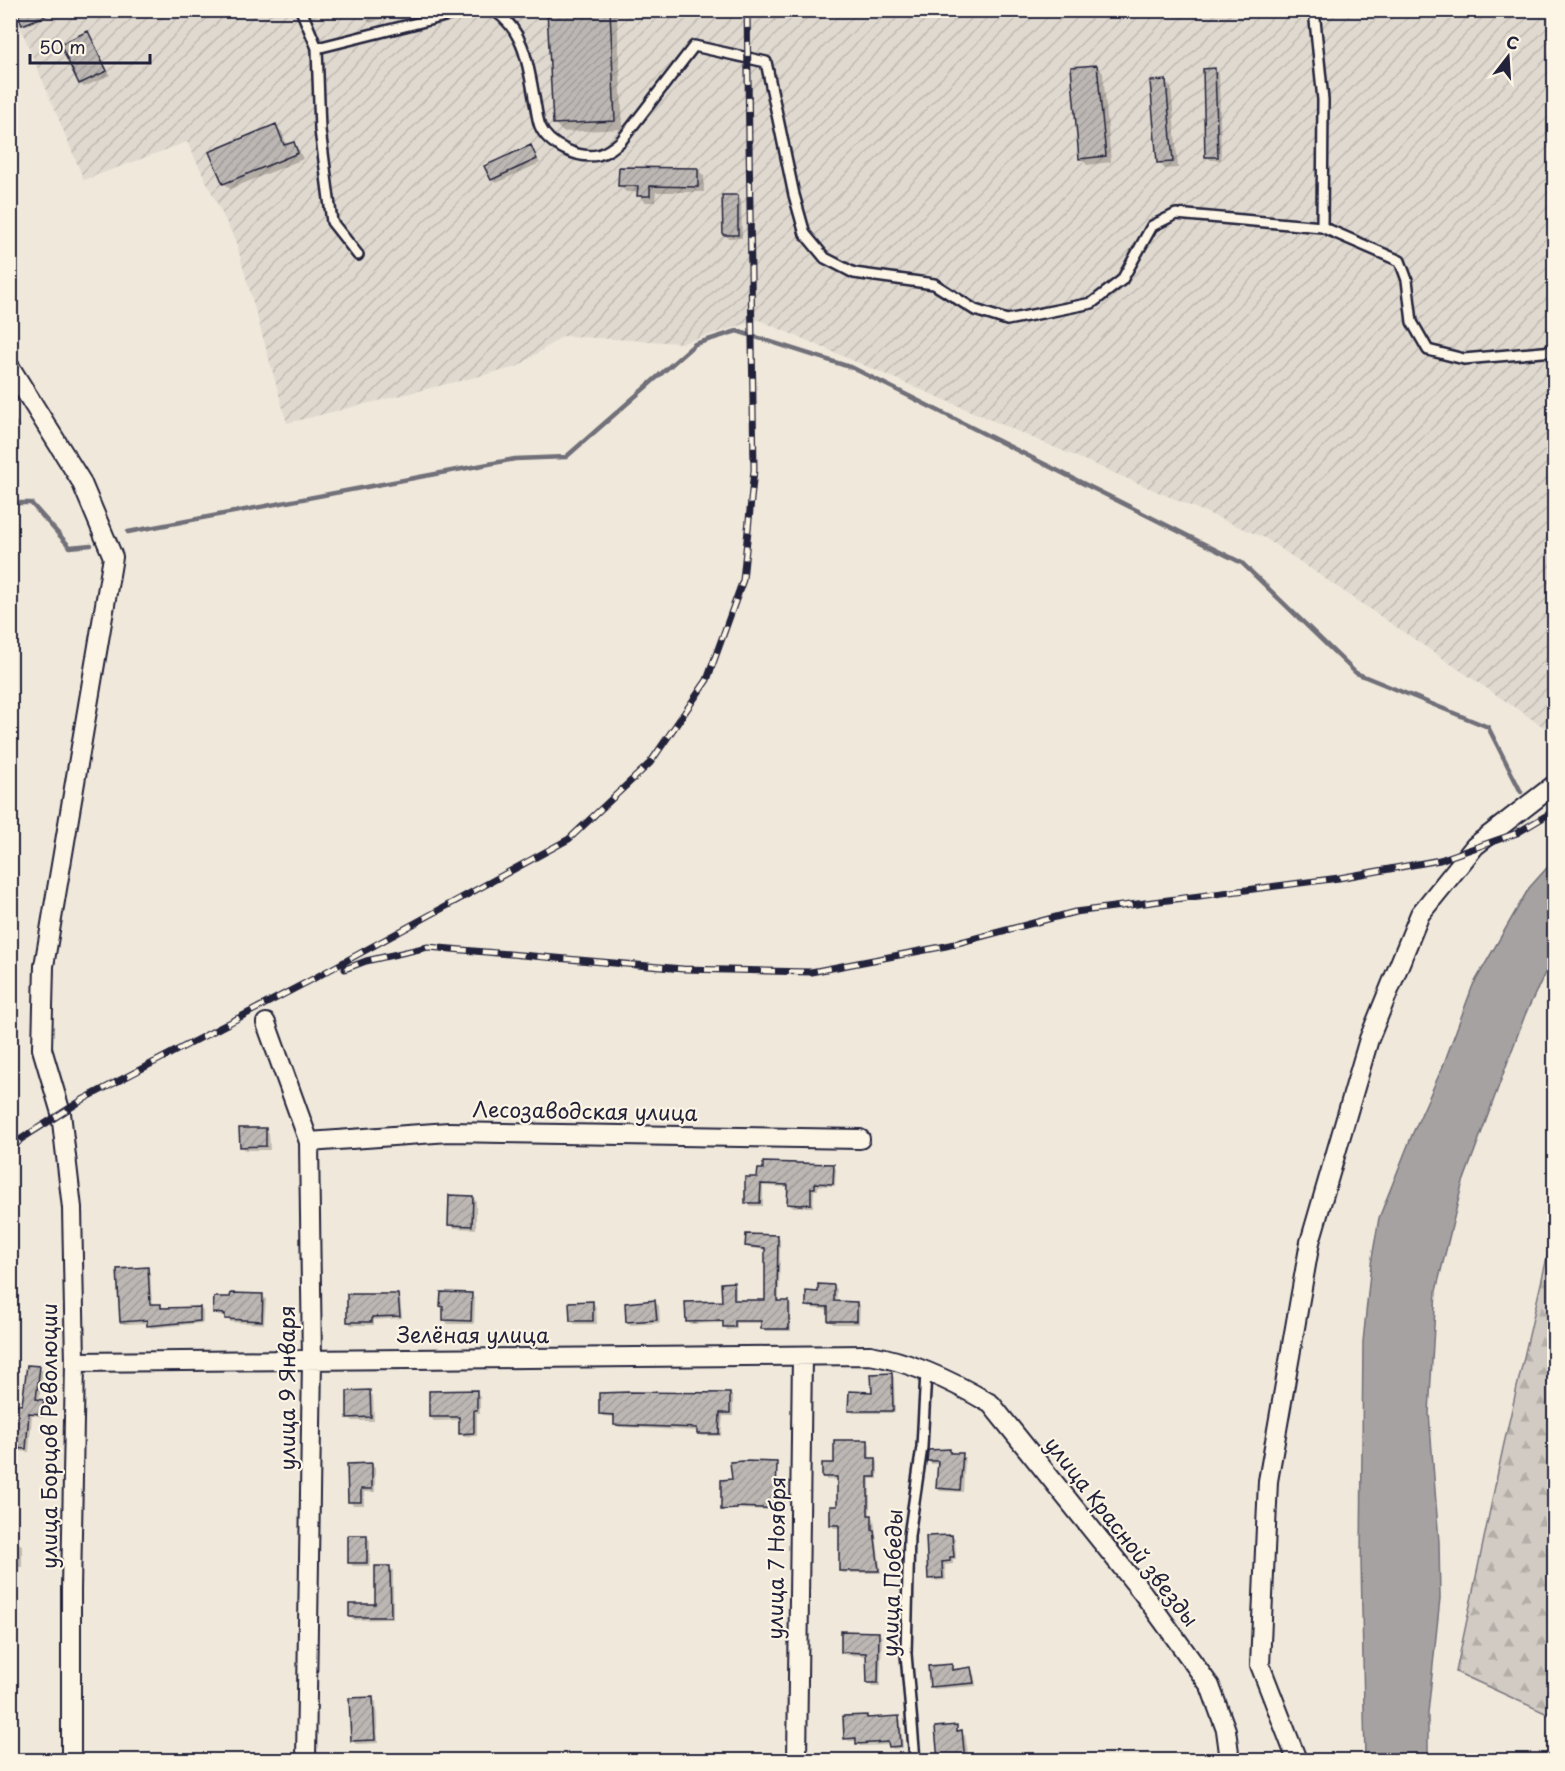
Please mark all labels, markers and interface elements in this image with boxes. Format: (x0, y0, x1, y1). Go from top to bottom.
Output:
scale bar (30, 27, 150, 65)
north arrow (1478, 27, 1538, 87)
text: С (1503, 28, 1522, 55)
text: 50 m (39, 33, 86, 60)
street label: Лесозаводская улица (472, 1092, 699, 1128)
street label: улица Борцов Революции (32, 1303, 64, 1569)
street label: улица 9 Января (270, 1305, 302, 1471)
street label: Зелёная улица (397, 1318, 550, 1350)
street label: улица Красной звезды (1038, 1429, 1207, 1633)
street label: улица 7 Ноября (758, 1476, 792, 1640)
street label: улица Победы (872, 1508, 910, 1658)

